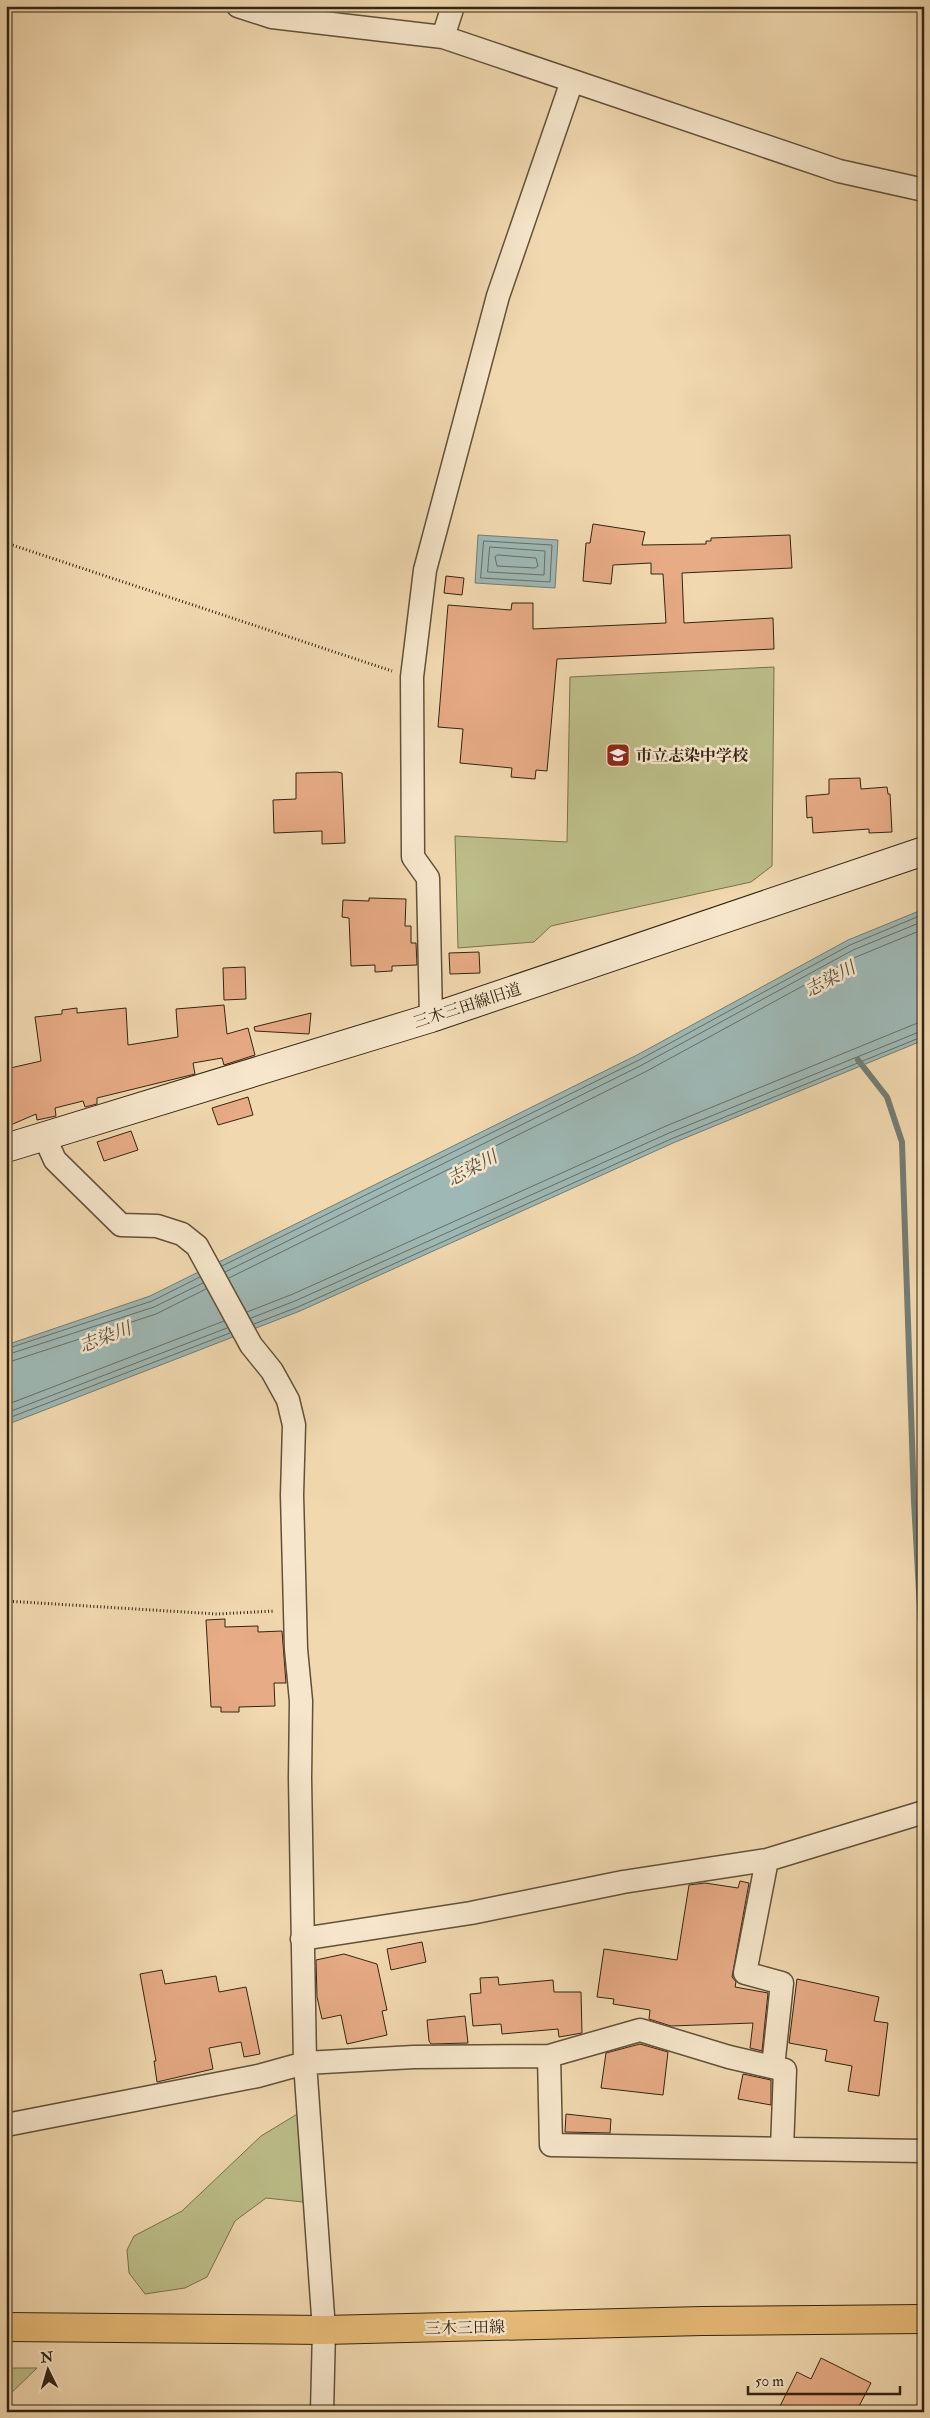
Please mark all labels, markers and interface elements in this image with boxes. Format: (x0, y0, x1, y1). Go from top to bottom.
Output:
school or university icon: 市立志染中学校 (605, 742, 631, 768)
place label: 市立志染中学校 (636, 746, 749, 766)
water label: 志染川 (801, 956, 861, 1002)
street label: 三木三田線旧道 (411, 979, 524, 1033)
water label: 志染川 (443, 1145, 503, 1191)
water label: 志染川 (76, 1316, 136, 1358)
street label: 三木三田線 (425, 2317, 505, 2339)
north arrow (22, 2346, 72, 2396)
text: N (39, 2348, 54, 2367)
scale bar (748, 2363, 900, 2395)
text: 50 m (755, 2372, 784, 2391)

